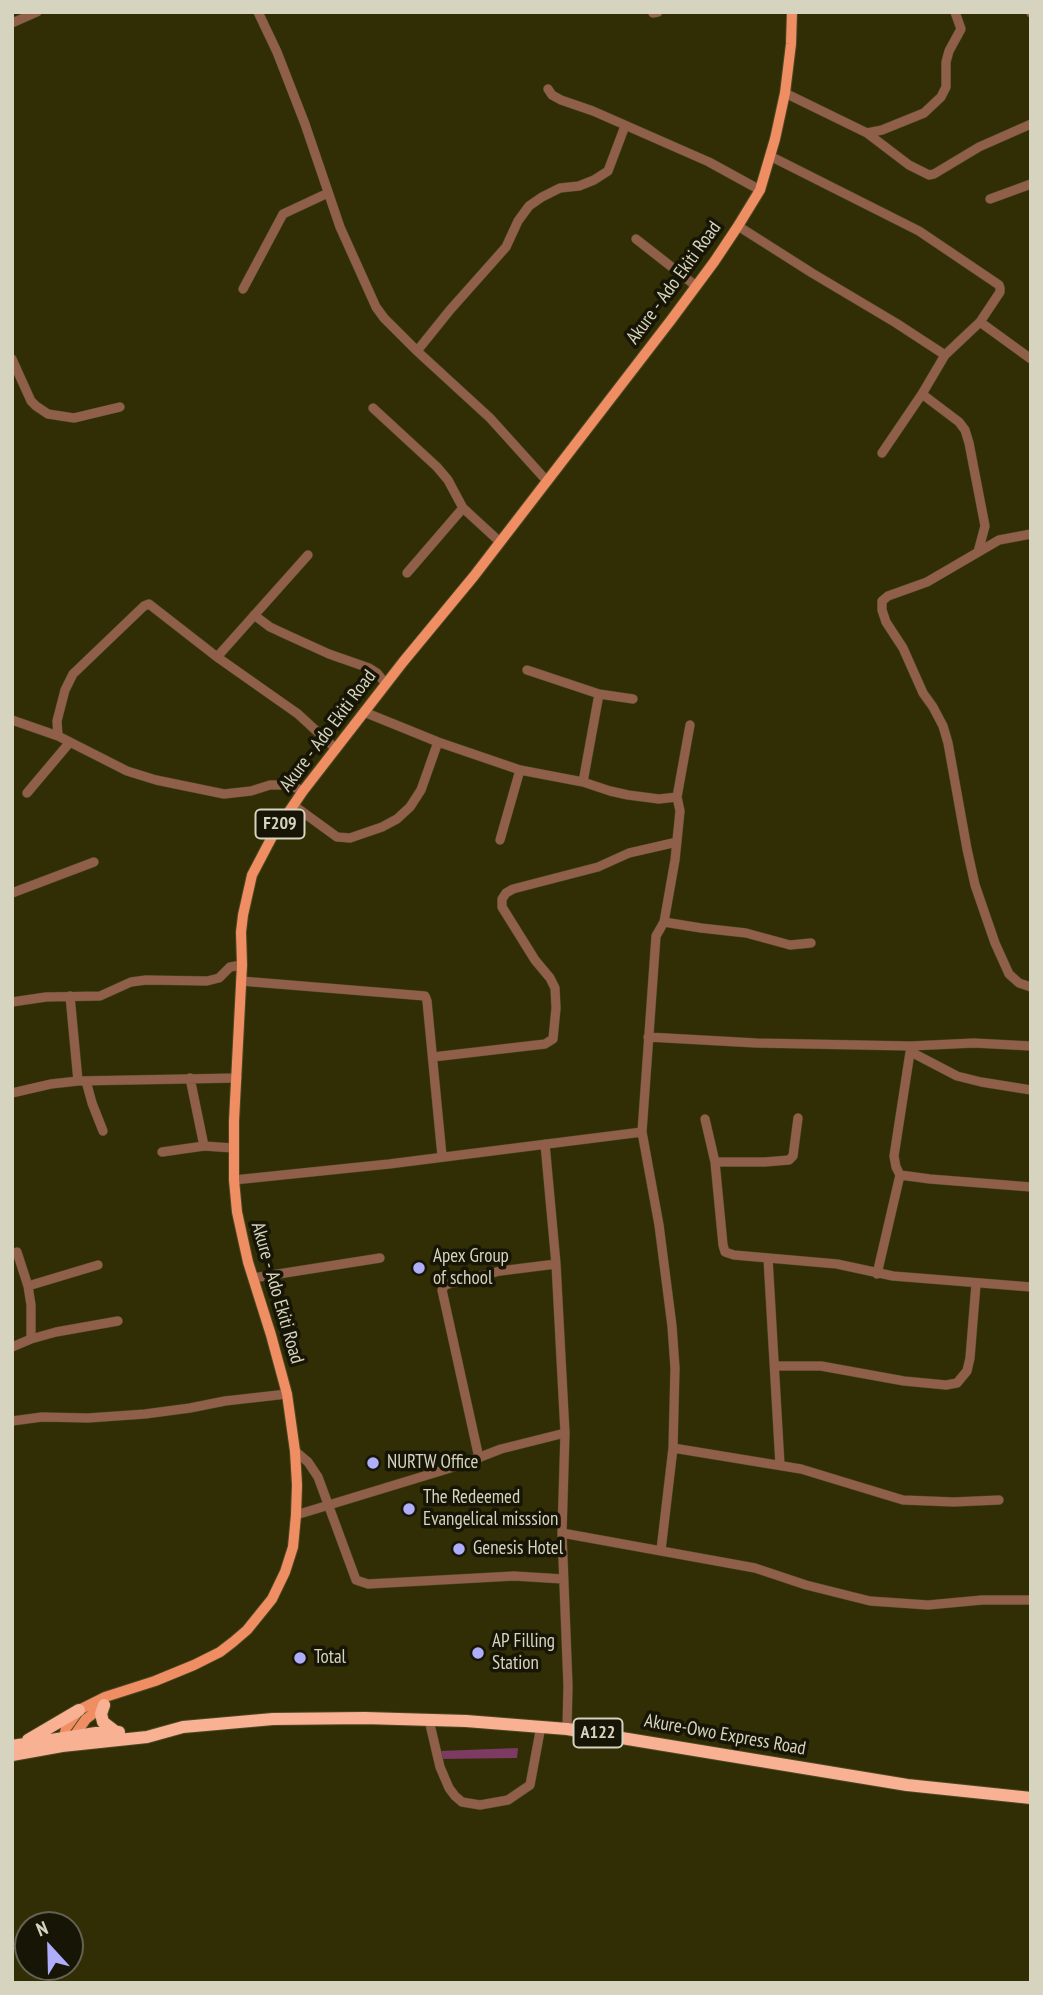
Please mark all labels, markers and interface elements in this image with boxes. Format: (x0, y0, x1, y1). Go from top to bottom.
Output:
street label: Akure - Ado Ekiti Road (622, 217, 726, 349)
street label: Akure - Ado Ekiti Road (275, 666, 381, 796)
road number: F209 (256, 810, 304, 838)
street label: Akure - Ado Ekiti Road (246, 1220, 308, 1366)
place label: Apex Group of school (433, 1246, 509, 1290)
marker: Apex Group of school (411, 1260, 427, 1276)
place label: NURTW Office (387, 1452, 478, 1474)
marker: NURTW Office (365, 1455, 381, 1471)
place label: The Redeemed Evangelical misssion (423, 1487, 558, 1531)
marker: The Redeemed Evangelical misssion (401, 1501, 417, 1517)
place label: Genesis Hotel (473, 1538, 563, 1560)
marker: Genesis Hotel (451, 1541, 467, 1557)
place label: AP Filling Station (492, 1631, 555, 1675)
marker: AP Filling Station (470, 1645, 486, 1661)
place label: Total (314, 1647, 346, 1669)
marker: Total (292, 1650, 308, 1666)
street label: Akure-Owo Express Road (643, 1710, 807, 1760)
road number: A122 (574, 1718, 622, 1748)
north arrow (14, 1911, 84, 1981)
text: N (33, 1915, 51, 1941)

